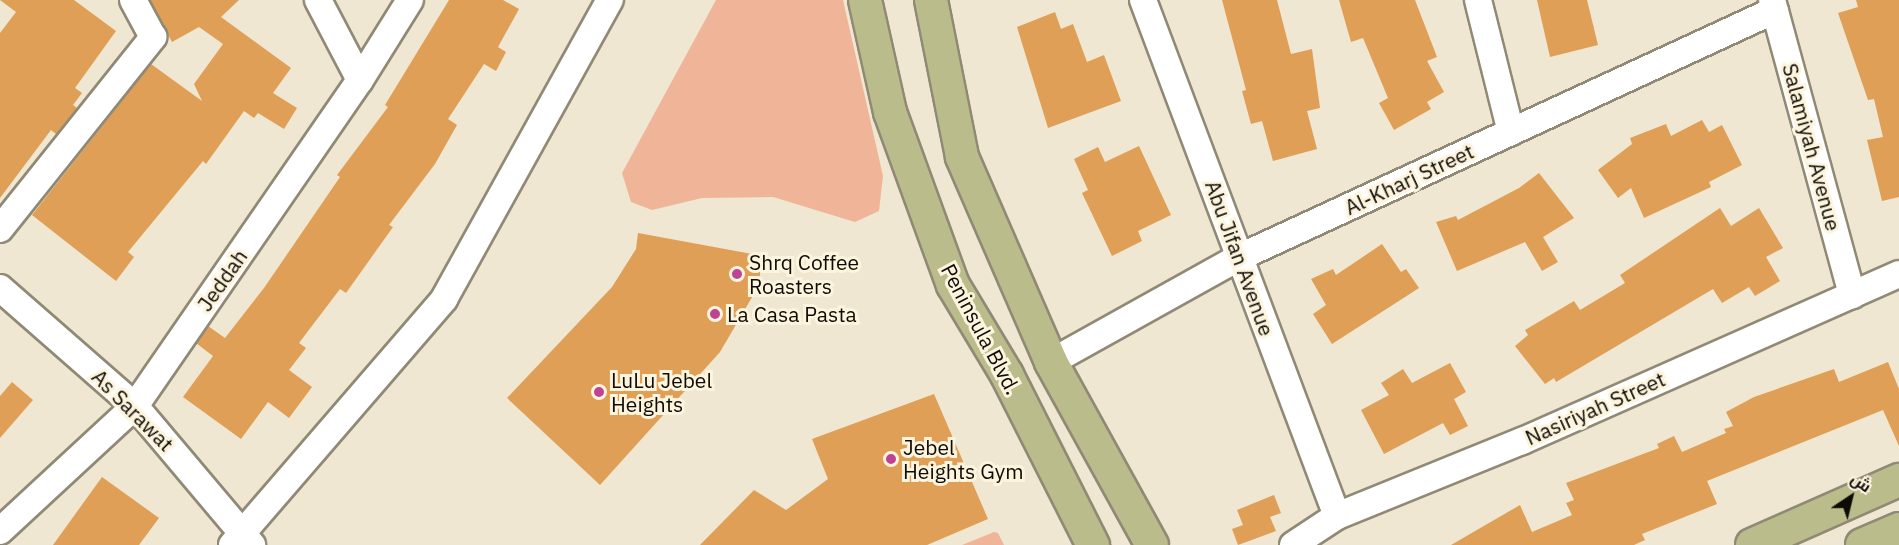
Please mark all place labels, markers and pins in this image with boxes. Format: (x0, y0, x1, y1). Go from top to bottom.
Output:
place label: Shrq Coffee Roasters (749, 249, 859, 299)
marker: Shrq Coffee Roasters (730, 267, 744, 281)
place label: La Casa Pasta (727, 301, 857, 327)
marker: La Casa Pasta (708, 307, 722, 321)
place label: LuLu Jebel Heights (611, 367, 712, 417)
marker: LuLu Jebel Heights (592, 385, 606, 399)
place label: Jebel Heights Gym (903, 434, 1024, 484)
marker: Jebel Heights Gym (884, 452, 898, 466)

